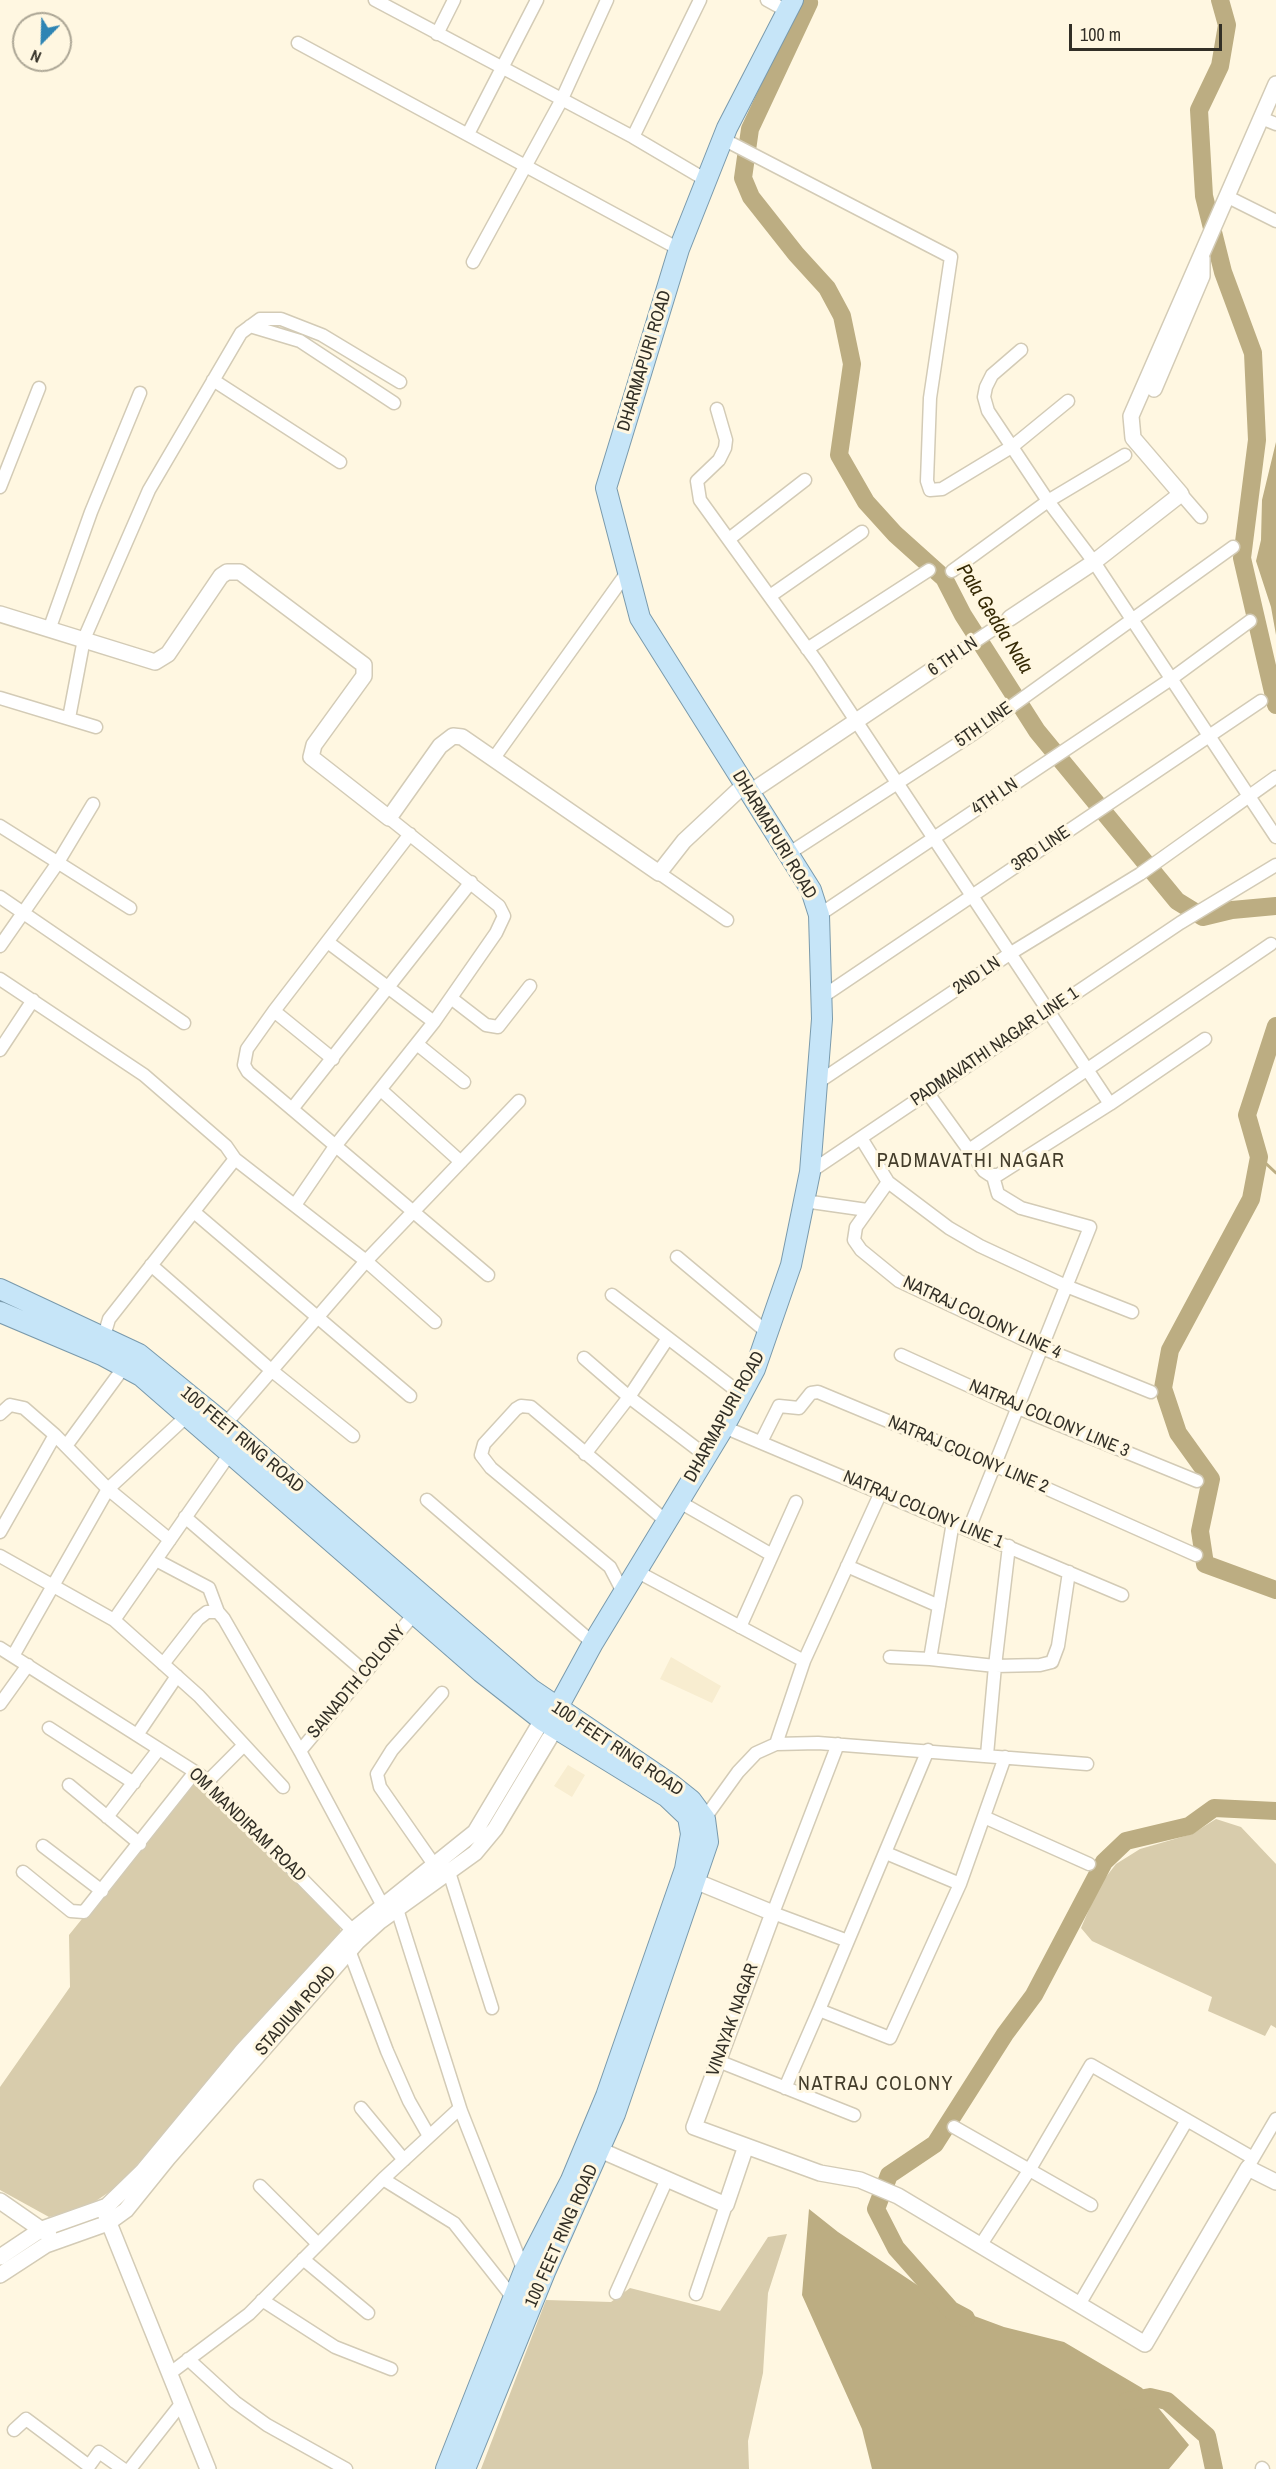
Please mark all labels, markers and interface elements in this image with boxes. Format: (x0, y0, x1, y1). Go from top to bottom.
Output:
north arrow (12, 12, 72, 72)
scale bar (1072, 12, 1225, 50)
text: 100 m (1080, 22, 1121, 47)
text: N (27, 45, 44, 69)
street label: DHARMAPURI ROAD (613, 288, 677, 434)
water label: Pala Gedda Nala (951, 560, 1037, 678)
street label: 6 TH LN (924, 633, 982, 681)
street label: 5TH LINE (951, 698, 1017, 752)
street label: DHARMAPURI ROAD (727, 767, 821, 903)
street label: 4TH LN (968, 774, 1022, 820)
street label: 3RD LINE (1007, 821, 1075, 877)
street label: 2ND LN (949, 952, 1005, 1000)
street label: PADMAVATHI NAGAR LINE 1 (907, 983, 1083, 1111)
district label: PADMAVATHI NAGAR (877, 1150, 1065, 1174)
street label: NATRAJ COLONY LINE 4 (899, 1272, 1065, 1364)
street label: DHARMAPURI ROAD (680, 1348, 770, 1486)
street label: NATRAJ COLONY LINE 3 (966, 1375, 1132, 1463)
street label: 100 FEET RING ROAD (176, 1382, 308, 1498)
street label: NATRAJ COLONY LINE 2 (885, 1411, 1051, 1499)
street label: NATRAJ COLONY LINE 1 (840, 1466, 1006, 1554)
street label: SAINADTH COLONY (303, 1621, 411, 1743)
street label: 100 FEET RING ROAD (547, 1697, 687, 1801)
street label: OM MANDIRAM ROAD (184, 1763, 310, 1887)
street label: VINAYAK NAGAR (703, 1961, 763, 2079)
street label: STADIUM ROAD (251, 1962, 341, 2060)
district label: NATRAJ COLONY (798, 2073, 954, 2097)
street label: 100 FEET RING ROAD (521, 2161, 603, 2311)

